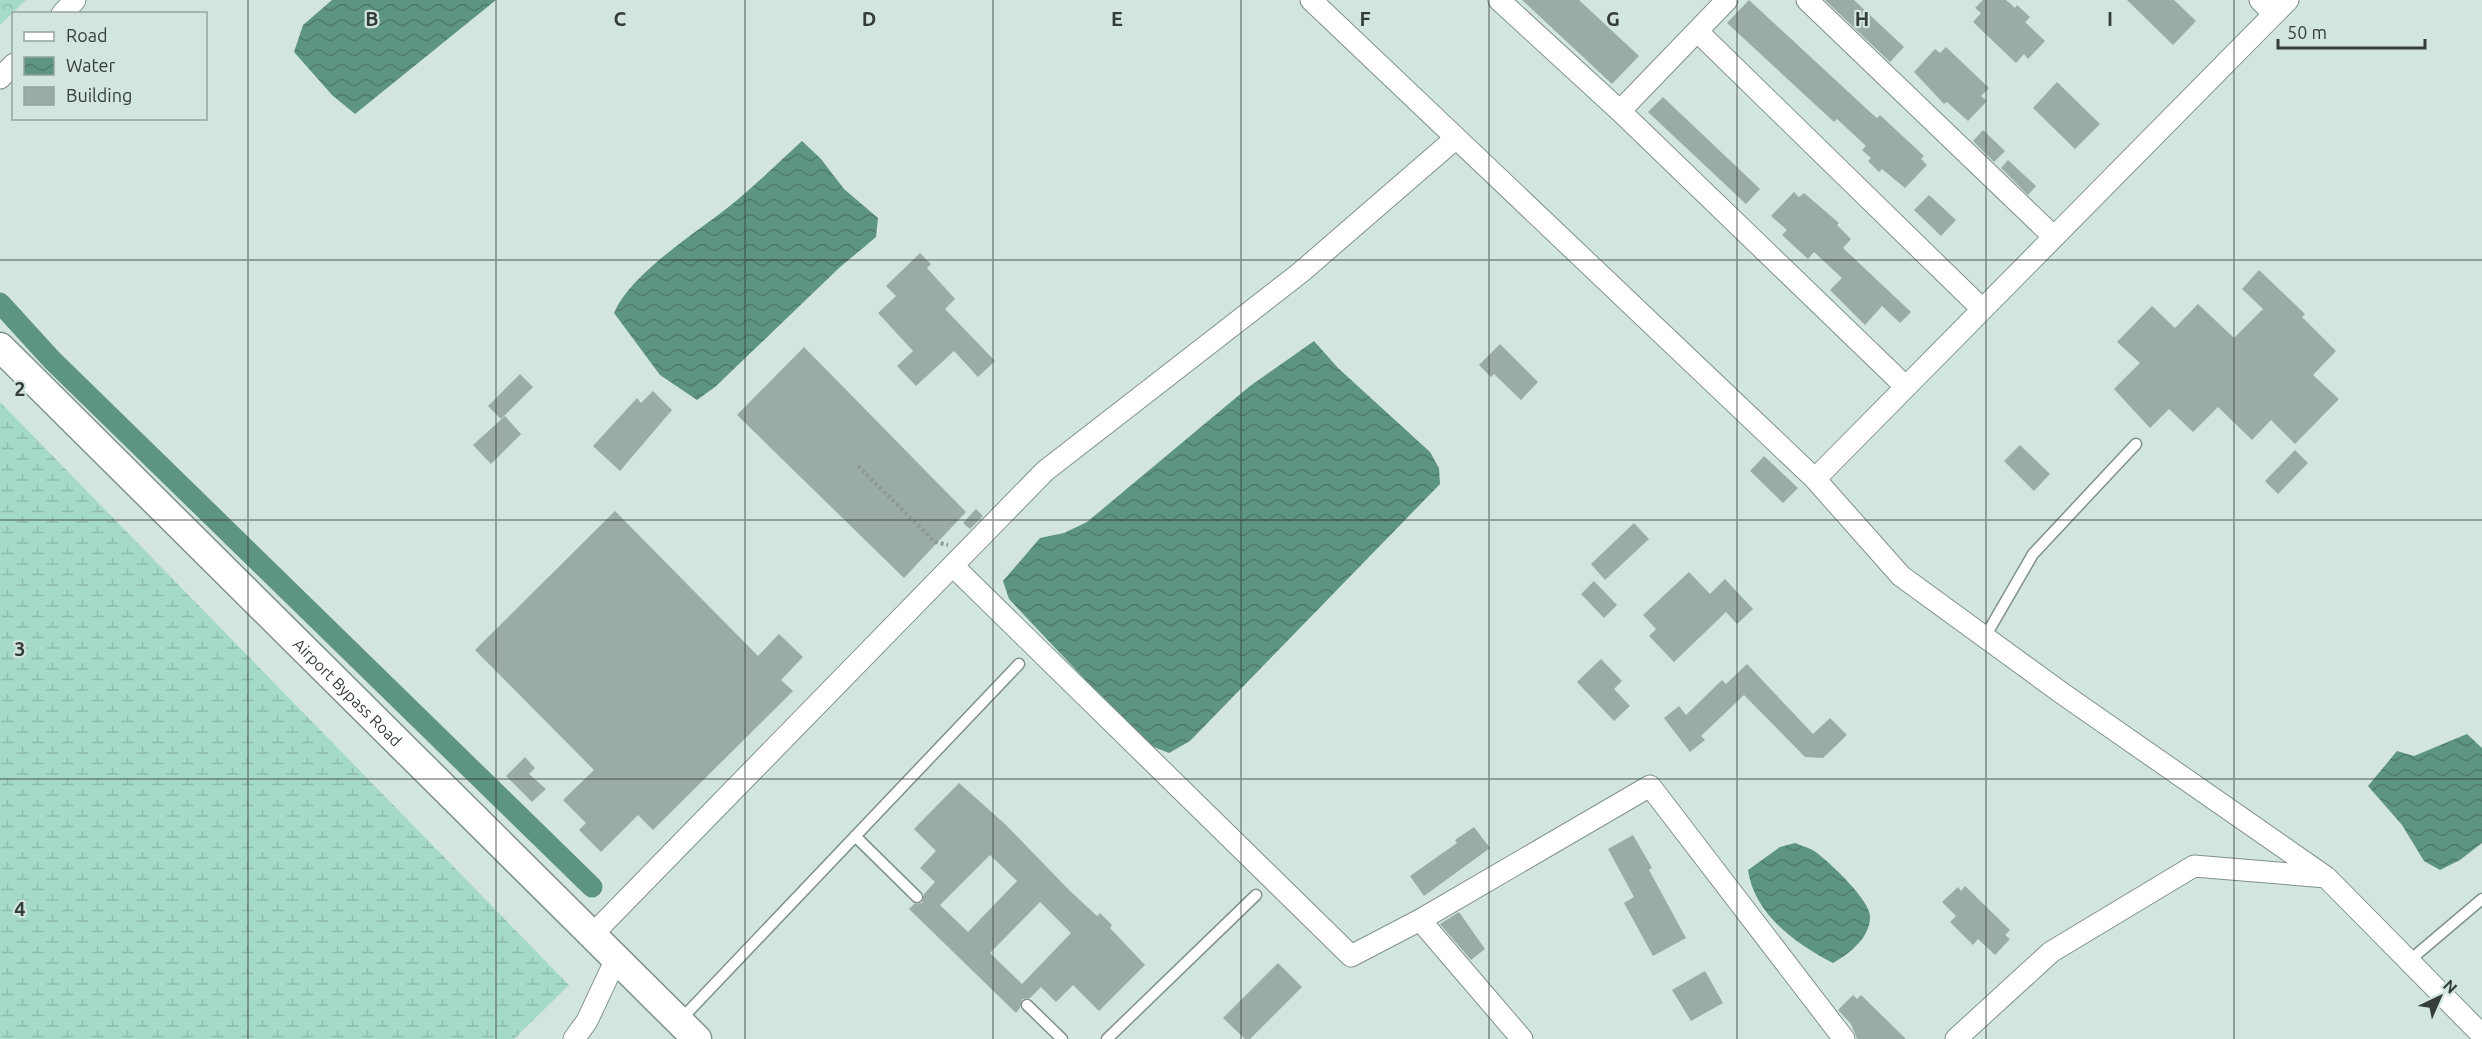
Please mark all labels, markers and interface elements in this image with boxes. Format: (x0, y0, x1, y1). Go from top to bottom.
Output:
text: B (365, 7, 379, 30)
text: C (614, 7, 627, 30)
text: D (862, 7, 876, 30)
text: E (1111, 7, 1123, 30)
text: F (1359, 7, 1371, 30)
text: G (1606, 7, 1620, 30)
text: H (1855, 7, 1869, 30)
text: I (2107, 7, 2113, 30)
legend (12, 12, 207, 120)
scale bar (2278, 12, 2425, 50)
text: 50 m (2287, 22, 2327, 42)
text: Road (66, 25, 108, 45)
text: Water (66, 55, 116, 75)
text: Building (66, 85, 132, 105)
text: 2 (14, 377, 26, 400)
street label: Airport Bypass Road (290, 635, 406, 750)
text: 3 (14, 637, 26, 660)
text: 4 (14, 897, 26, 920)
north arrow (2410, 967, 2470, 1027)
text: N (2440, 976, 2461, 997)

